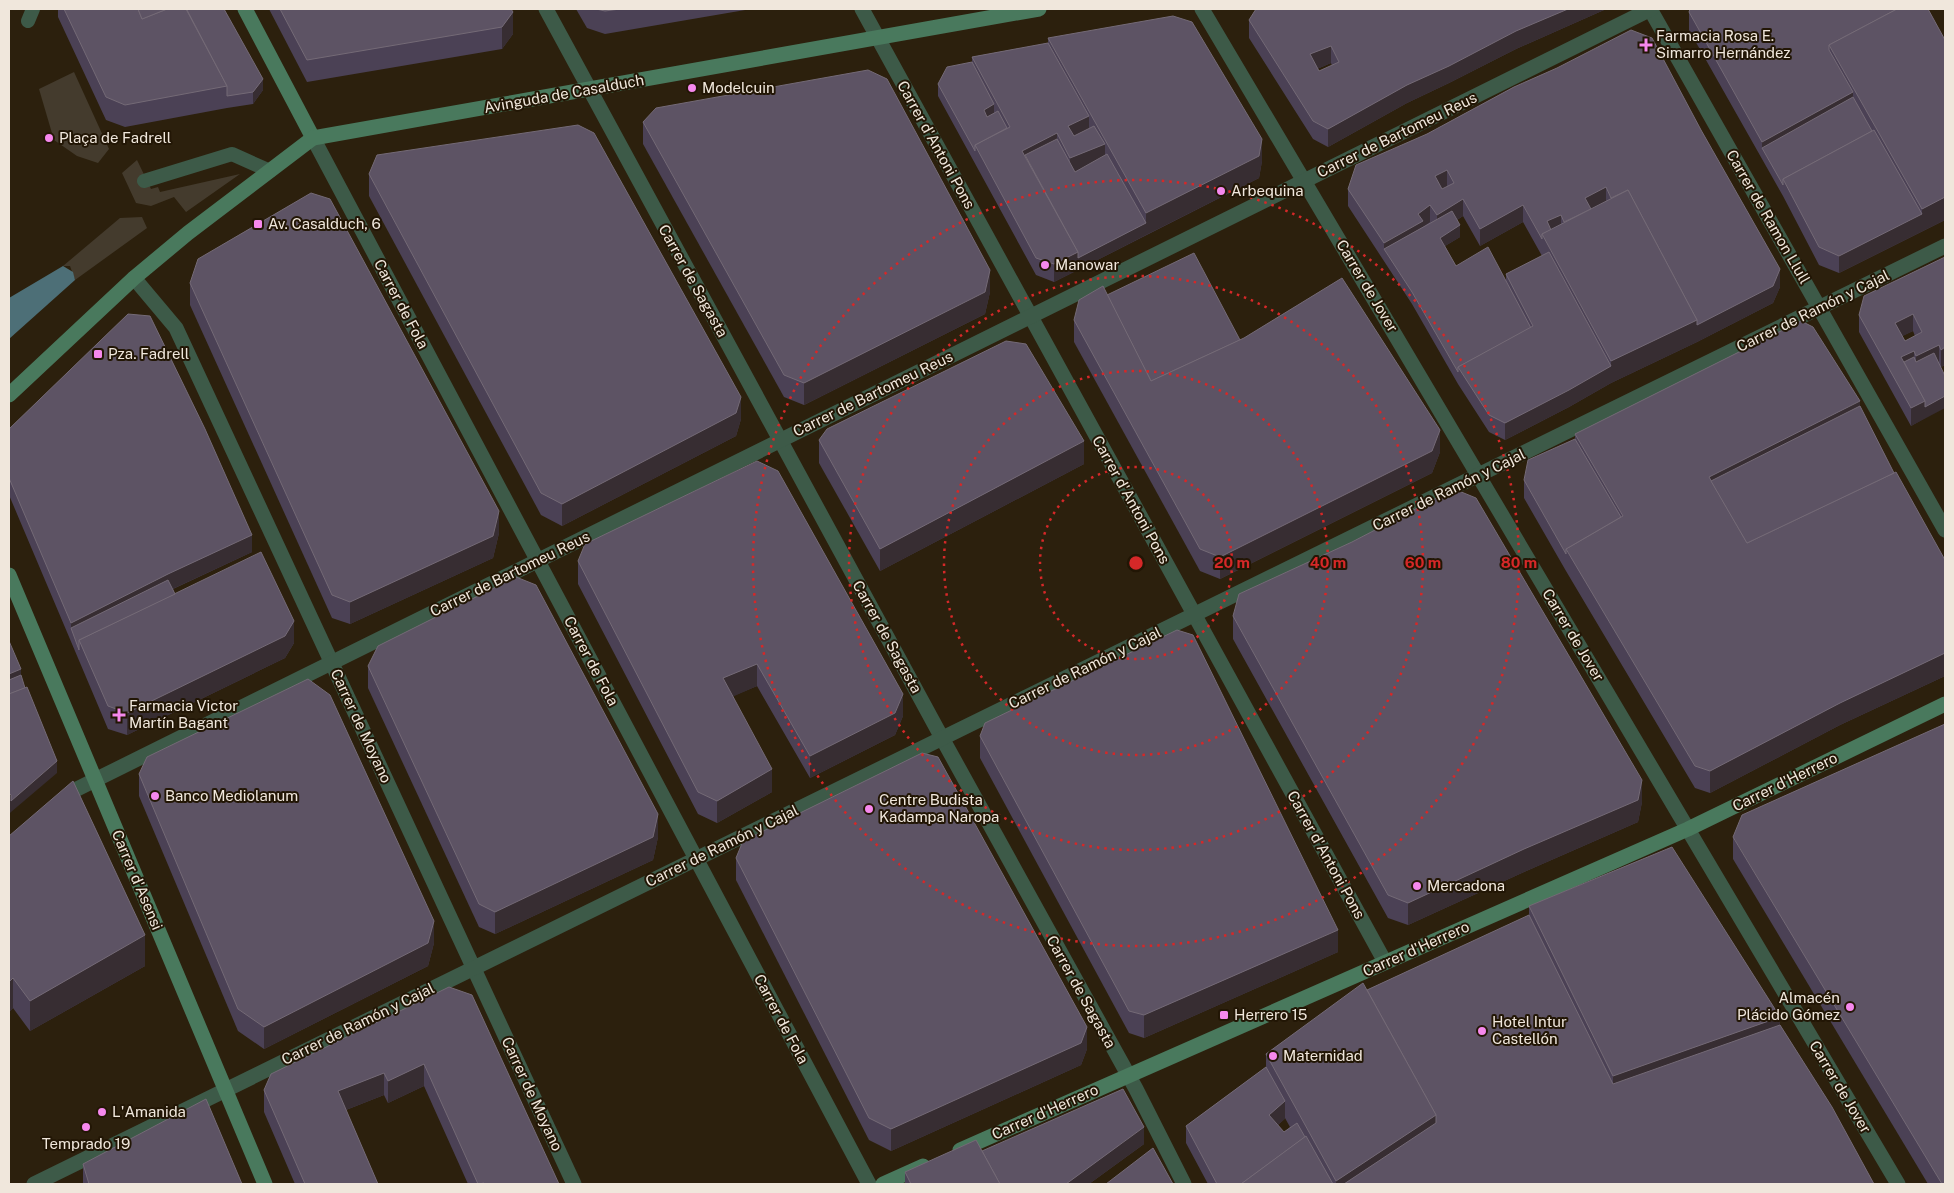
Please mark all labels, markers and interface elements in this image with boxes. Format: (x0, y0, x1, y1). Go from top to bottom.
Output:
place label: Farmacia Rosa E. Simarro Hernández (1656, 27, 1791, 61)
marker: Farmacia Rosa E. Simarro Hernández (1640, 39, 1652, 51)
street label: Avinguda de Casalduch (483, 71, 645, 116)
street label: Carrer d'Antoni Pons (894, 78, 979, 212)
place label: Modelcuin (702, 79, 775, 96)
marker: Modelcuin (686, 82, 698, 94)
street label: Carrer de Bartomeu Reus (1314, 88, 1479, 181)
place label: Plaça de Fadrell (59, 129, 171, 146)
marker: Plaça de Fadrell (43, 132, 55, 144)
street label: Carrer de Ramon Llull (1723, 147, 1814, 287)
place label: Arbequina (1231, 182, 1303, 199)
marker: Arbequina (1215, 185, 1227, 197)
place label: Av. Casalduch, 6 (268, 215, 381, 232)
marker: Av. Casalduch, 6 (252, 218, 264, 230)
street label: Carrer de Sagasta (655, 222, 731, 340)
street label: Carrer de Jover (1333, 236, 1402, 335)
street label: Carrer de Fola (371, 256, 432, 351)
place label: Manowar (1055, 256, 1119, 273)
marker: Manowar (1039, 259, 1051, 271)
street label: Carrer de Ramón y Cajal (1734, 266, 1892, 355)
place label: Pza. Fadrell (108, 345, 189, 362)
street label: Carrer de Bartomeu Reus (790, 347, 955, 440)
marker: Pza. Fadrell (92, 348, 104, 360)
street label: Carrer d'Antoni Pons (1089, 433, 1174, 567)
street label: Carrer de Ramón y Cajal (1370, 445, 1528, 534)
street label: Carrer de Bartomeu Reus (427, 527, 592, 620)
centre of rings (1127, 554, 1145, 572)
text: 20 m (1214, 554, 1250, 571)
text: 40 m (1310, 554, 1346, 571)
text: 60 m (1405, 554, 1441, 571)
text: 80 m (1501, 554, 1537, 571)
street label: Carrer de Sagasta (849, 578, 925, 696)
street label: Carrer de Jover (1539, 585, 1608, 684)
street label: Carrer de Fola (561, 613, 622, 708)
street label: Carrer de Ramón y Cajal (1006, 623, 1164, 712)
street label: Carrer de Moyano (328, 666, 395, 785)
place label: Farmacia Victor Martín Bagant (129, 697, 238, 731)
marker: Farmacia Victor Martín Bagant (113, 709, 125, 721)
street label: Carrer d'Herrero (1730, 749, 1840, 814)
place label: Banco Mediolanum (165, 787, 298, 804)
street label: Carrer d'Antoni Pons (1284, 788, 1369, 922)
marker: Banco Mediolanum (149, 790, 161, 802)
place label: Centre Budista Kadampa Naropa (879, 791, 999, 825)
street label: Carrer de Ramón y Cajal (643, 801, 801, 890)
marker: Centre Budista Kadampa Naropa (863, 803, 875, 815)
street label: Carrer d'Asensi (109, 827, 166, 932)
place label: Mercadona (1427, 877, 1505, 894)
marker: Mercadona (1411, 880, 1423, 892)
street label: Carrer d'Herrero (1360, 917, 1472, 980)
street label: Carrer de Sagasta (1043, 933, 1119, 1051)
street label: Carrer de Fola (751, 971, 812, 1066)
street label: Carrer de Ramón y Cajal (279, 979, 437, 1068)
place label: Almacén Plácido Gómez (1737, 989, 1840, 1023)
marker: Almacén Plácido Gómez (1844, 1001, 1856, 1013)
place label: Herrero 15 (1234, 1006, 1307, 1023)
marker: Herrero 15 (1218, 1009, 1230, 1021)
place label: Hotel Intur Castellón (1492, 1013, 1567, 1047)
marker: Hotel Intur Castellón (1476, 1025, 1488, 1037)
street label: Carrer de Moyano (499, 1034, 566, 1153)
street label: Carrer de Jover (1806, 1037, 1875, 1136)
place label: Maternidad (1283, 1047, 1363, 1064)
marker: Maternidad (1267, 1050, 1279, 1062)
street label: Carrer d'Herrero (989, 1080, 1101, 1143)
place label: L'Amanida (112, 1103, 186, 1120)
marker: L'Amanida (96, 1106, 108, 1118)
marker: Temprado 19 (80, 1121, 92, 1133)
place label: Temprado 19 (42, 1135, 130, 1152)

